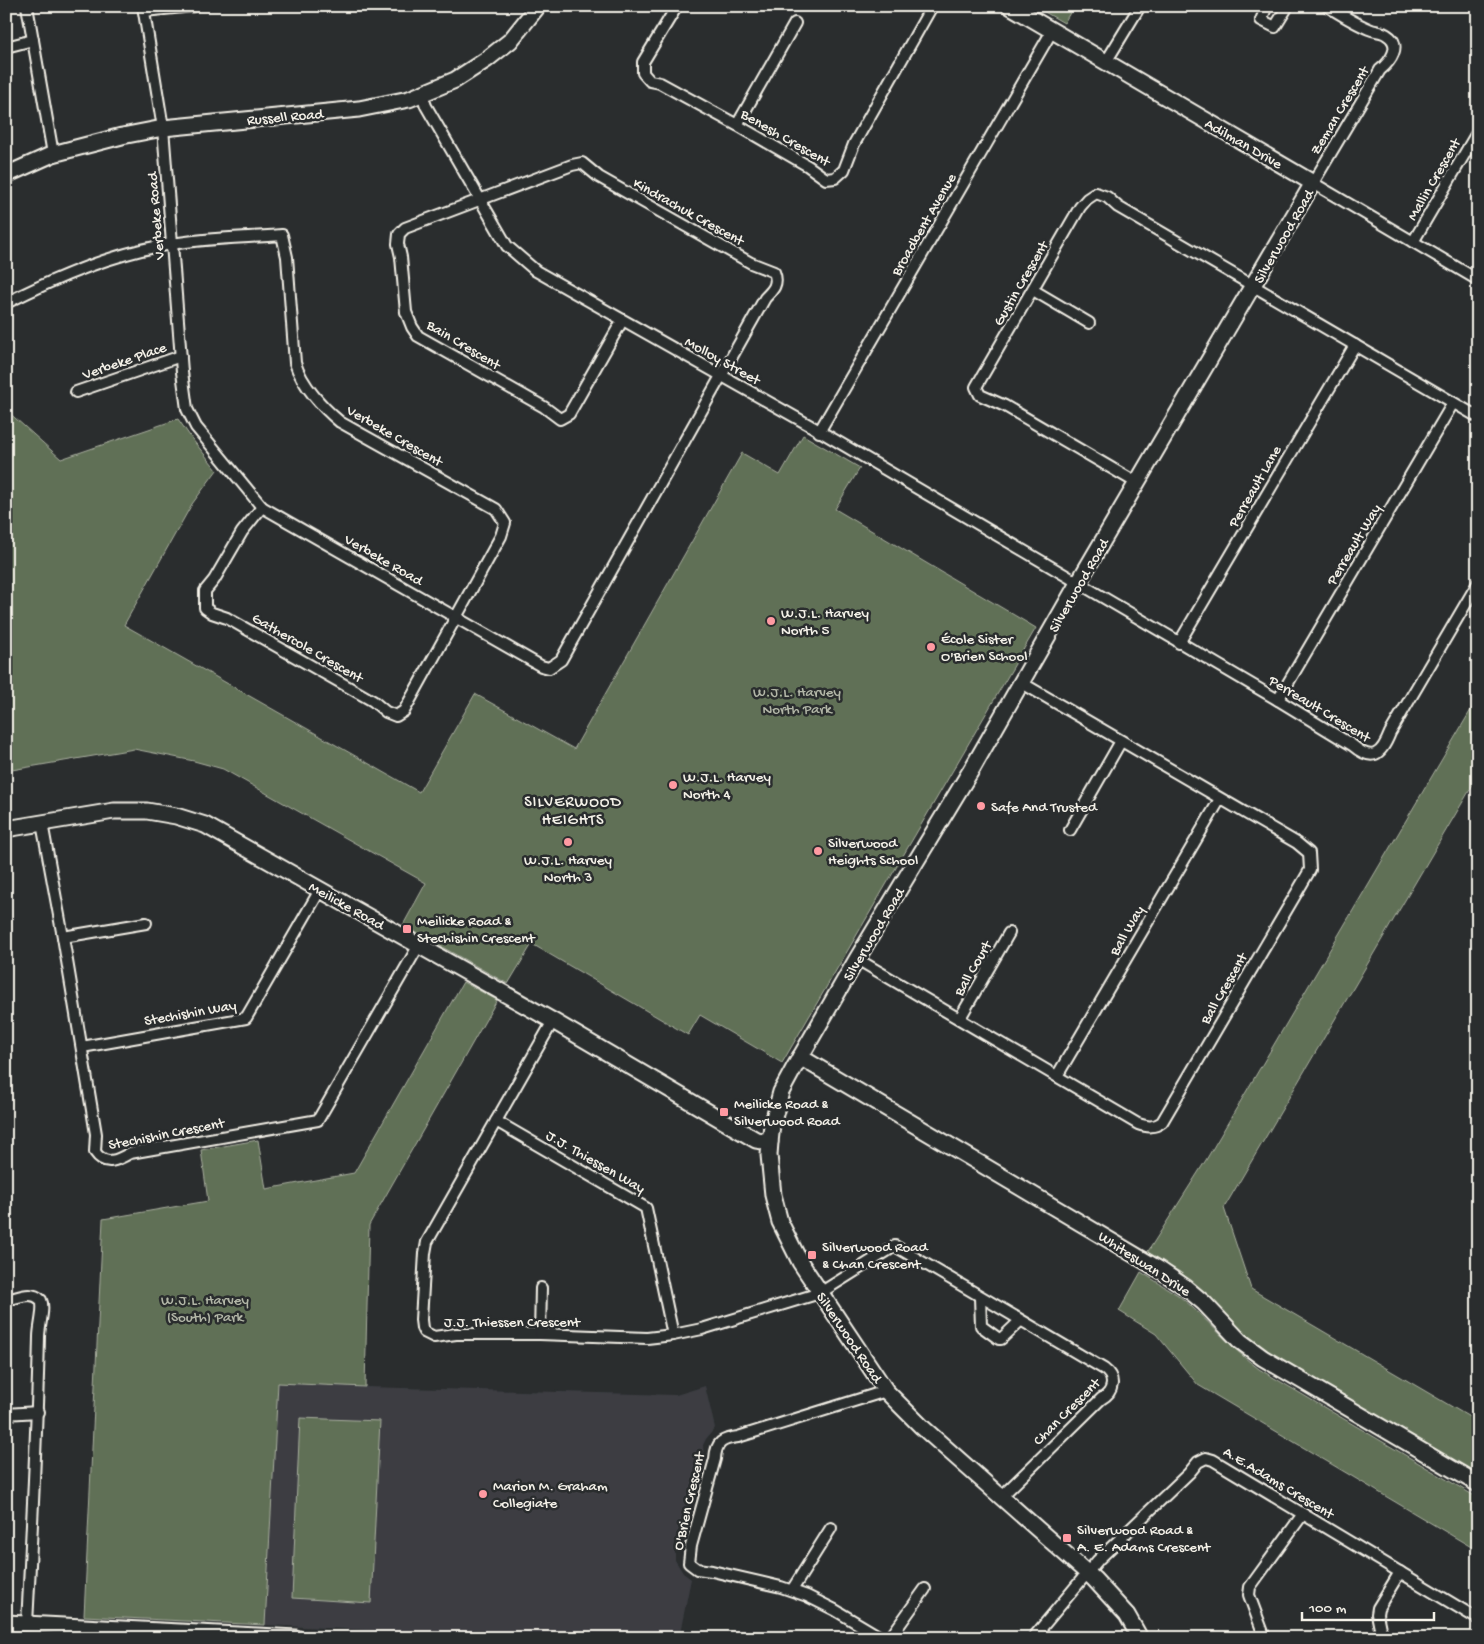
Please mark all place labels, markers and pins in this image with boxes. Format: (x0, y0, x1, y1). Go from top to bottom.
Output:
place label: W.J.L. Harvey North 5 (781, 605, 869, 640)
marker: W.J.L. Harvey North 5 (765, 615, 777, 627)
place label: École Sister O'Brien School (941, 631, 1027, 666)
marker: École Sister O'Brien School (925, 641, 937, 653)
place label: W.J.L. Harvey North 4 (683, 769, 771, 804)
marker: W.J.L. Harvey North 4 (667, 779, 679, 791)
place label: Safe And Trusted (991, 799, 1098, 817)
marker: Safe And Trusted (975, 800, 987, 812)
place label: Silverwood Heights School (828, 835, 918, 870)
marker: W.J.L. Harvey North 3 (562, 836, 574, 848)
marker: Silverwood Heights School (812, 845, 824, 857)
place label: W.J.L. Harvey North 3 (524, 852, 613, 887)
place label: Meilicke Road & Stechishin Crescent (417, 913, 536, 948)
marker: Meilicke Road & Stechishin Crescent (401, 923, 413, 935)
place label: Meilicke Road & Silverwood Road (734, 1096, 841, 1131)
marker: Meilicke Road & Silverwood Road (718, 1106, 730, 1118)
place label: Silverwood Road & Chan Crescent (822, 1239, 929, 1274)
marker: Silverwood Road & Chan Crescent (806, 1249, 818, 1261)
place label: Marion M. Graham Collegiate (493, 1478, 608, 1513)
marker: Marion M. Graham Collegiate (477, 1488, 489, 1500)
place label: Silverwood Road & A. E. Adams Crescent (1077, 1522, 1212, 1557)
marker: Silverwood Road & A. E. Adams Crescent (1061, 1532, 1073, 1544)

